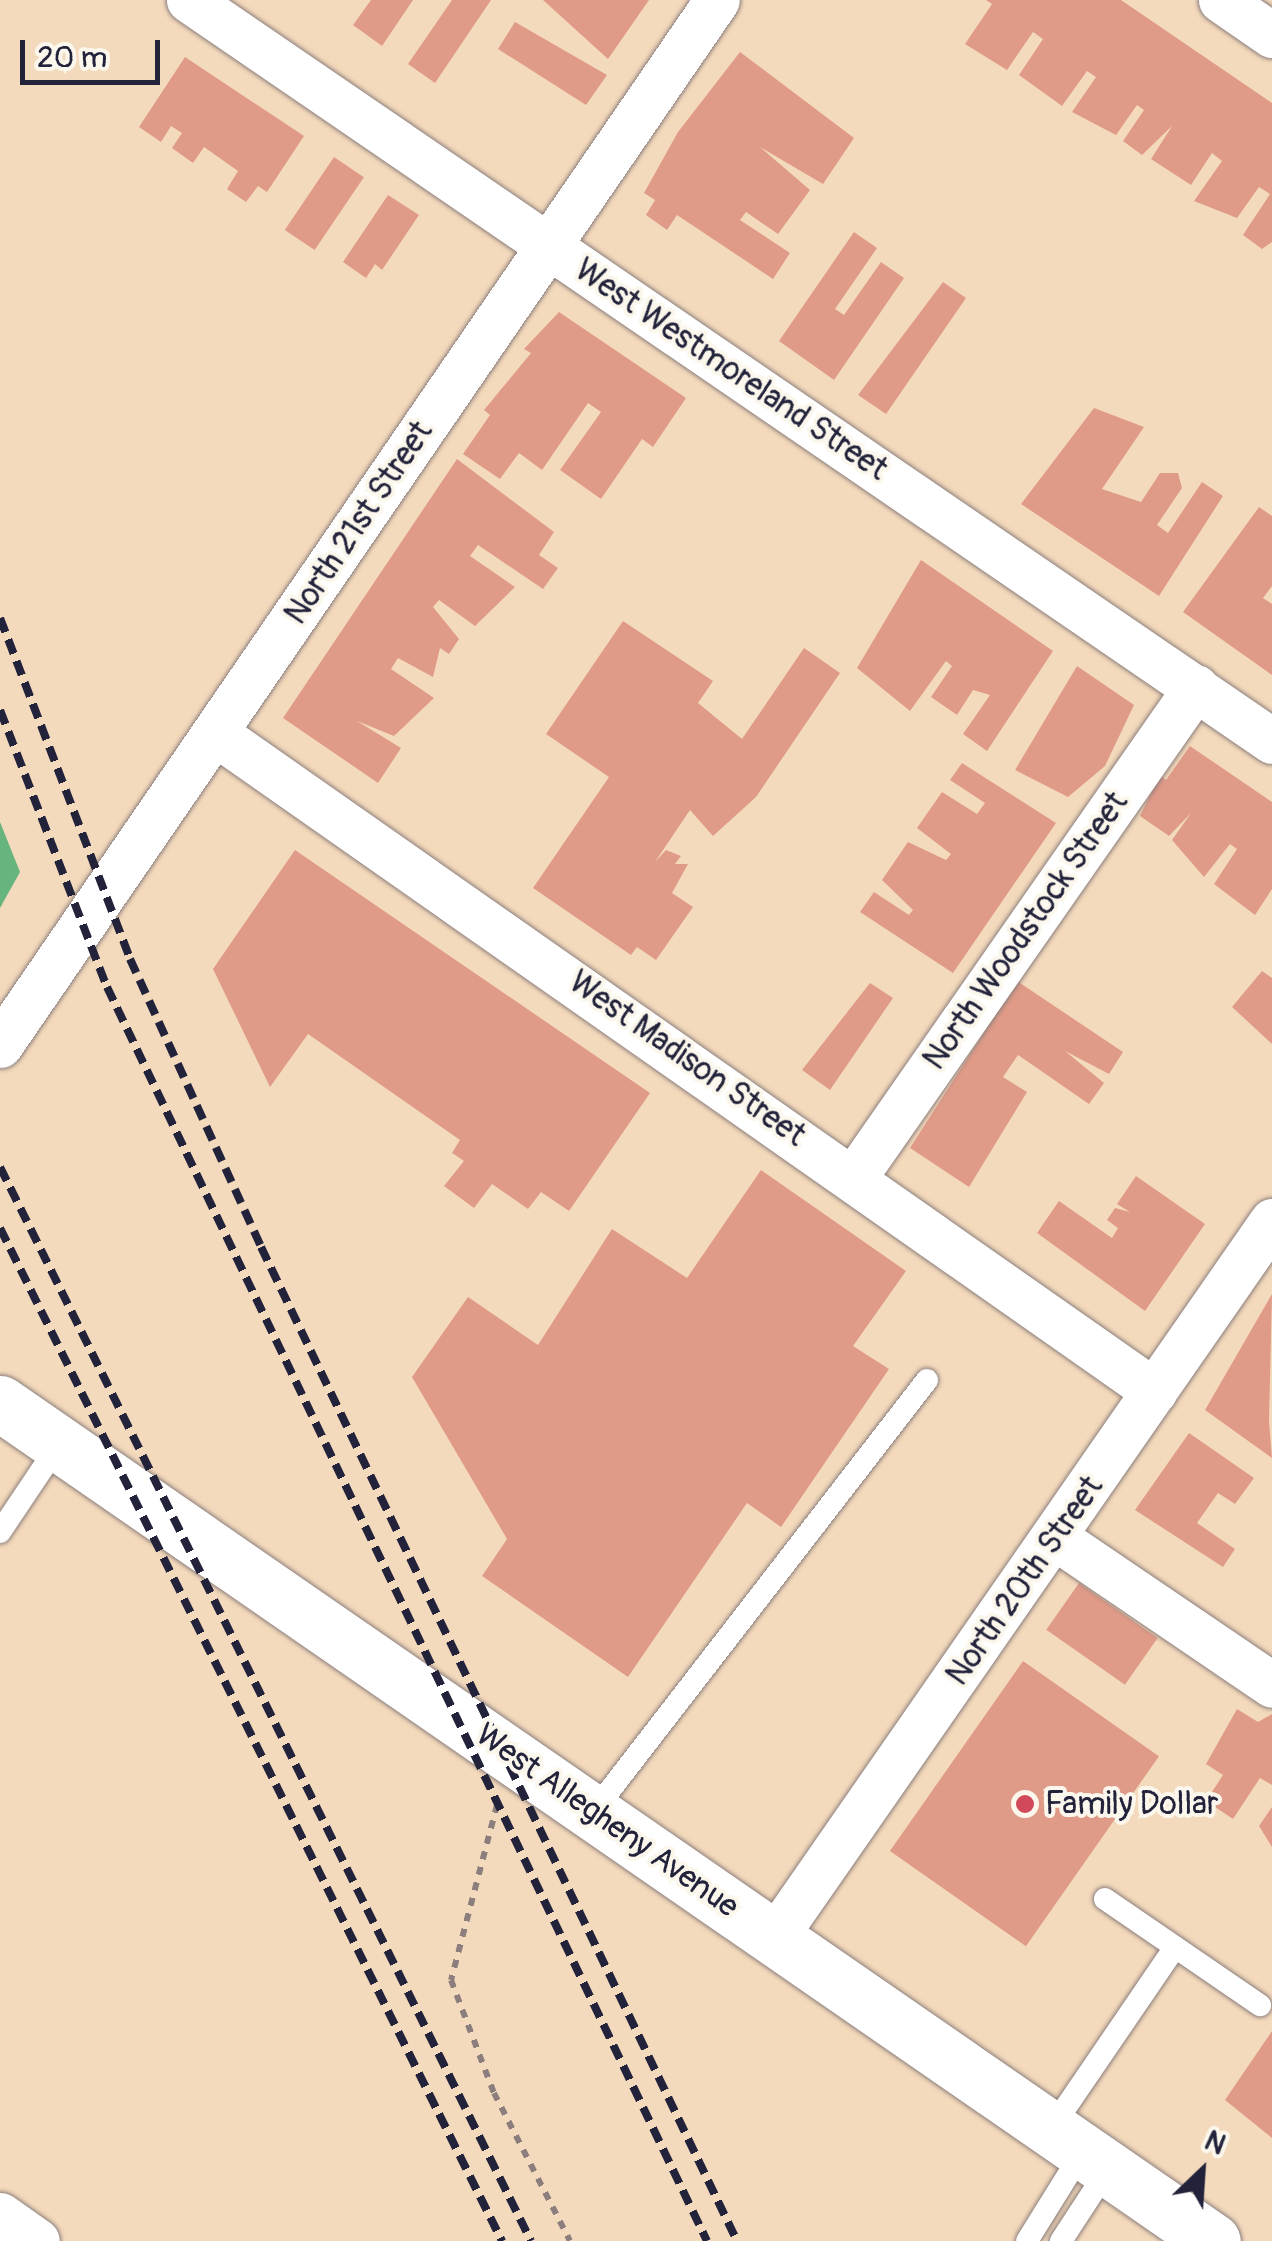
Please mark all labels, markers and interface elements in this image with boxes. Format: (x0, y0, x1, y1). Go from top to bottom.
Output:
scale bar (25, 20, 165, 82)
text: 20 m (37, 39, 107, 76)
street label: West Westmoreland Street (567, 251, 895, 489)
street label: North 21st Street (277, 414, 441, 632)
street label: North Woodstock Street (916, 785, 1136, 1077)
street label: West Madison Street (561, 963, 813, 1155)
street label: North 20th Street (939, 1469, 1111, 1693)
street label: West Allegheny Avenue (468, 1716, 746, 1926)
place label: Family Dollar (1045, 1785, 1218, 1823)
marker: Family Dollar (1014, 1793, 1036, 1815)
north arrow (1152, 2121, 1252, 2221)
text: N (1199, 2123, 1231, 2163)

